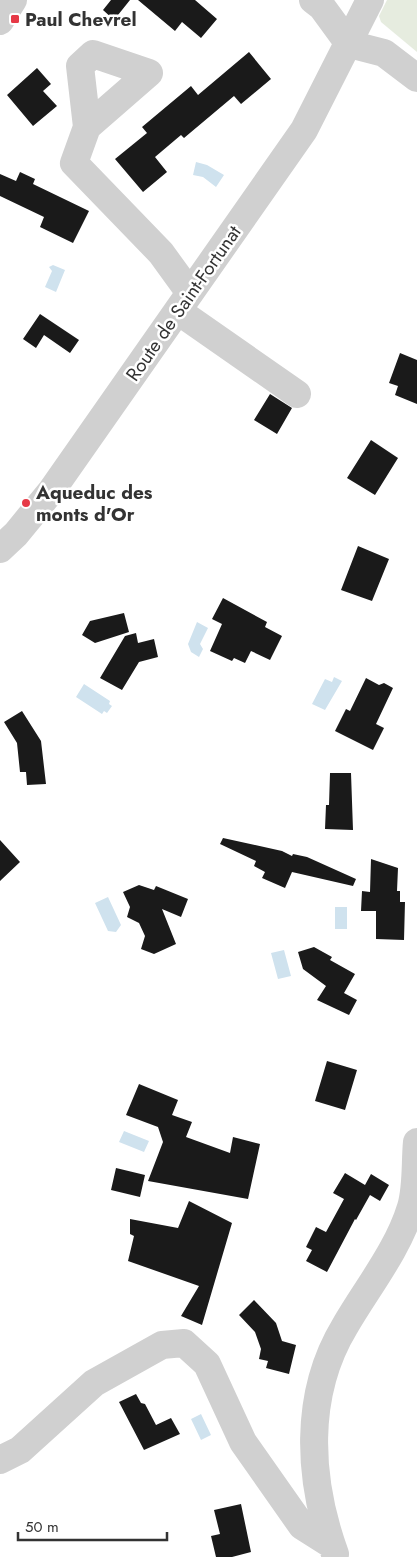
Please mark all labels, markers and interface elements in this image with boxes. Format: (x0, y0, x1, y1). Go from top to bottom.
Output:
place label: Paul Chevrel (25, 6, 137, 33)
marker: Paul Chevrel (9, 13, 21, 25)
street label: Route de Saint-Fortunat (119, 220, 248, 387)
place label: Aqueduc des monts d'Or (35, 479, 153, 528)
marker: Aqueduc des monts d'Or (20, 497, 32, 509)
scale bar (18, 1510, 166, 1542)
text: 50 m (25, 1516, 59, 1538)

